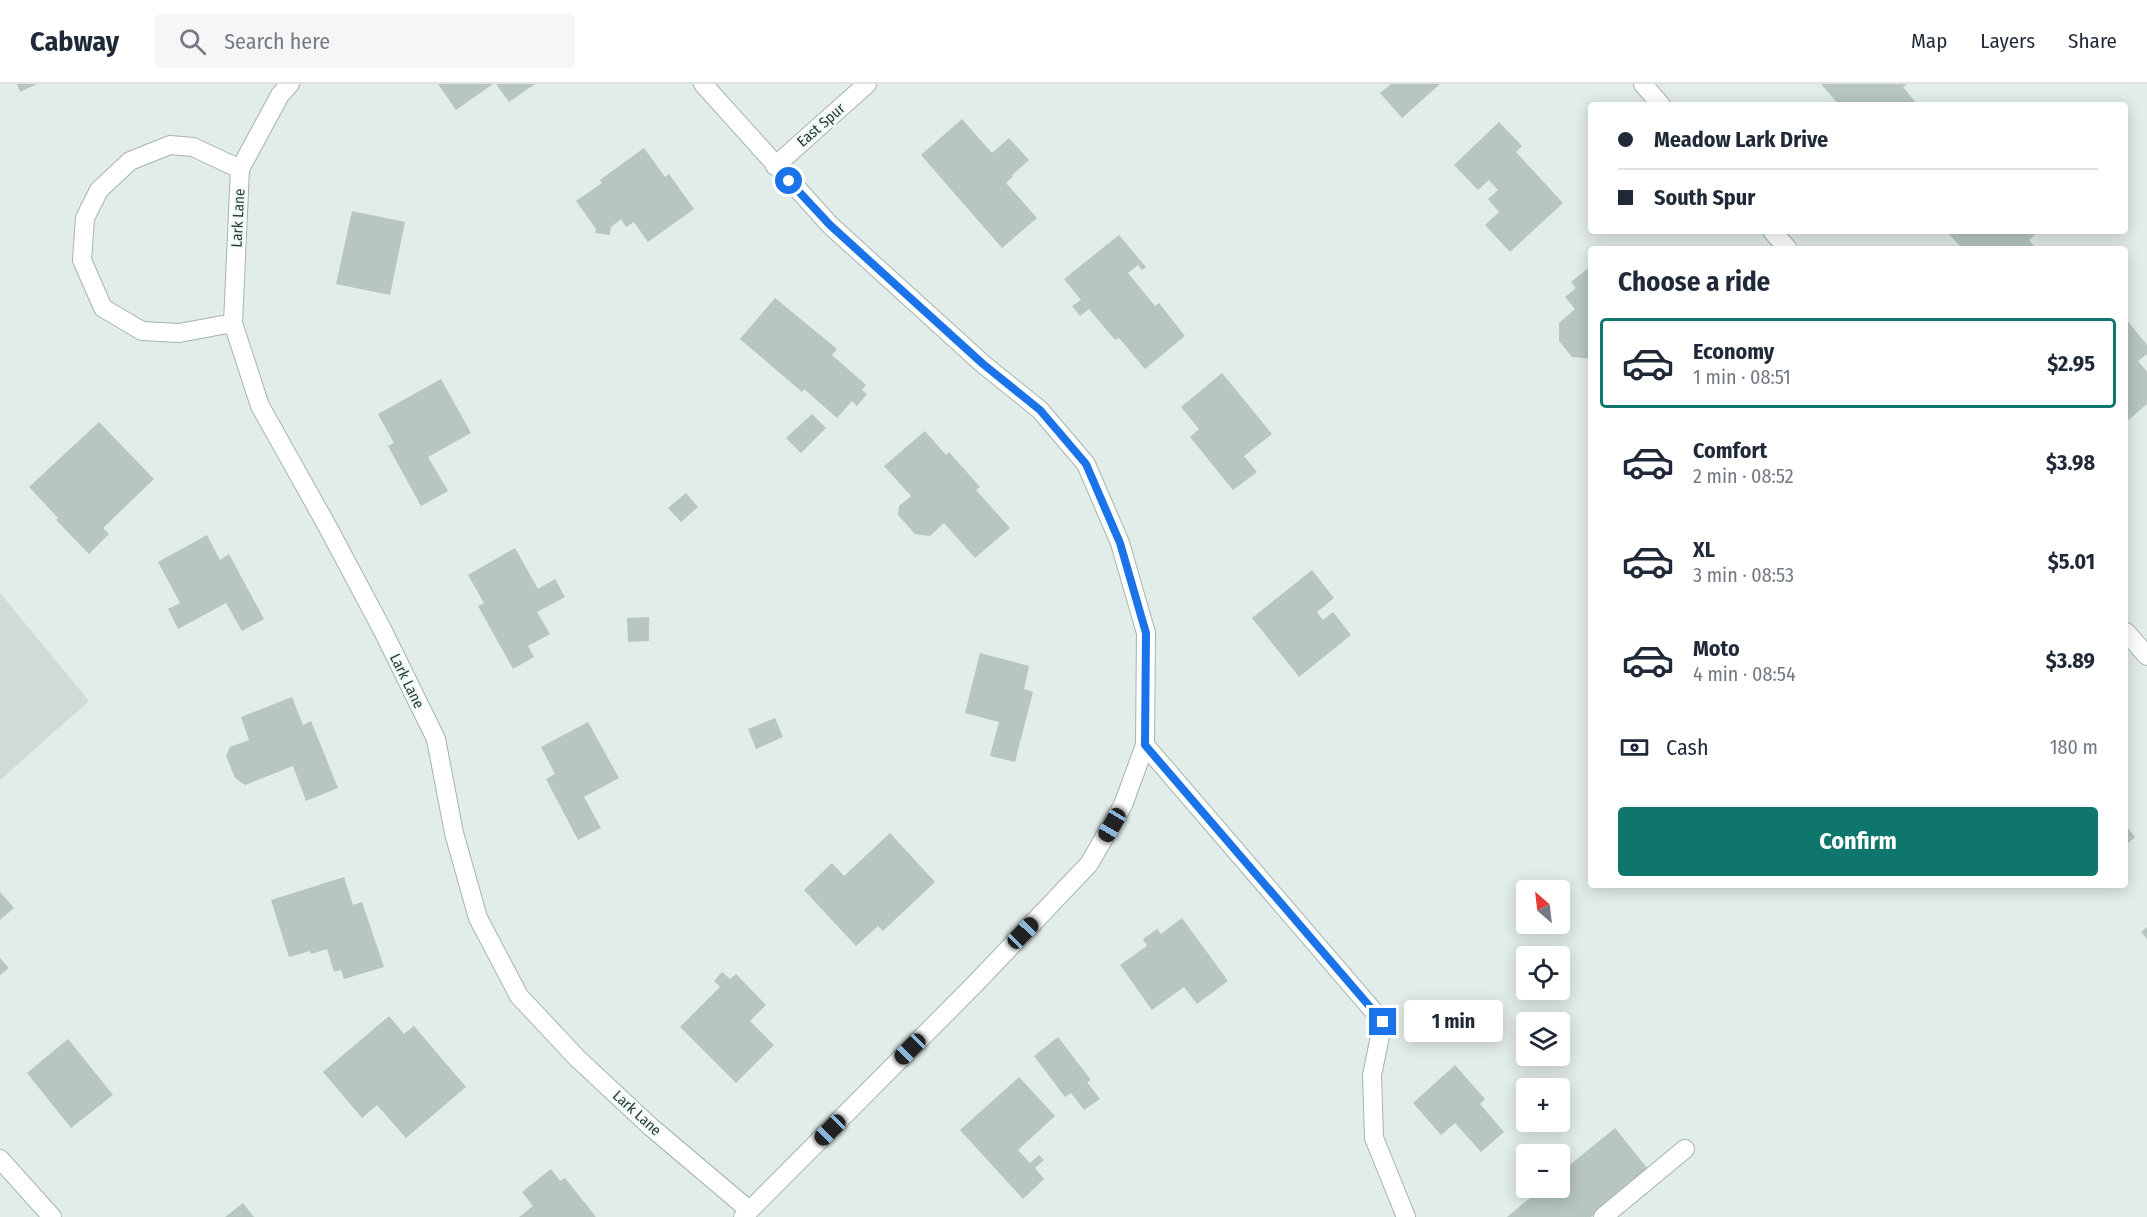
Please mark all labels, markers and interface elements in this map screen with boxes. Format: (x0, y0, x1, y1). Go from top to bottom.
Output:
search box (155, 14, 575, 68)
text: Cabway (30, 25, 119, 58)
icon: search (176, 25, 209, 58)
text: Search here (224, 28, 330, 55)
text: Map (1911, 28, 1947, 54)
text: Layers (1980, 28, 2035, 54)
text: Share (2068, 28, 2117, 54)
street label: East Spur (793, 99, 849, 151)
text: Meadow Lark Drive (1654, 126, 1828, 153)
route start (775, 167, 802, 194)
text: South Spur (1654, 184, 1755, 211)
street label: Lark Lane (227, 188, 249, 248)
text: Choose a ride (1618, 266, 1770, 298)
icon: car (1621, 336, 1675, 390)
text: Economy (1693, 338, 1774, 365)
text: $2.95 (2047, 350, 2095, 377)
text: 1 min · 08:51 (1693, 365, 1791, 389)
icon: car (1621, 435, 1675, 489)
text: Comfort (1693, 437, 1767, 464)
text: $3.98 (2046, 449, 2095, 476)
text: 2 min · 08:52 (1693, 464, 1794, 488)
icon: car (1621, 534, 1675, 588)
text: XL (1693, 536, 1715, 563)
text: $5.01 (2048, 548, 2095, 575)
text: 3 min · 08:53 (1693, 563, 1794, 587)
icon: car (1621, 633, 1675, 687)
text: Moto (1693, 635, 1740, 662)
text: $3.89 (2046, 647, 2095, 674)
street label: Lark Lane (386, 651, 428, 711)
text: 4 min · 08:54 (1693, 662, 1796, 686)
icon: cash (1618, 731, 1651, 764)
text: Cash (1666, 734, 1709, 761)
text: 180 m (2050, 735, 2098, 759)
car (1095, 805, 1129, 845)
button: Confirm (1618, 807, 2098, 876)
north arrow (1516, 880, 1570, 934)
map controls (1516, 880, 1570, 1198)
car (1004, 914, 1042, 952)
button: locate (1516, 946, 1570, 1000)
callout: 1 min (1404, 1001, 1503, 1043)
route end (1369, 1008, 1396, 1035)
text: 1 min (1432, 1009, 1475, 1033)
button: layers (1516, 1012, 1570, 1066)
car (891, 1030, 929, 1068)
button: + (1516, 1078, 1570, 1132)
street label: Lark Lane (609, 1087, 665, 1139)
car (811, 1111, 849, 1149)
button: − (1516, 1144, 1570, 1198)

